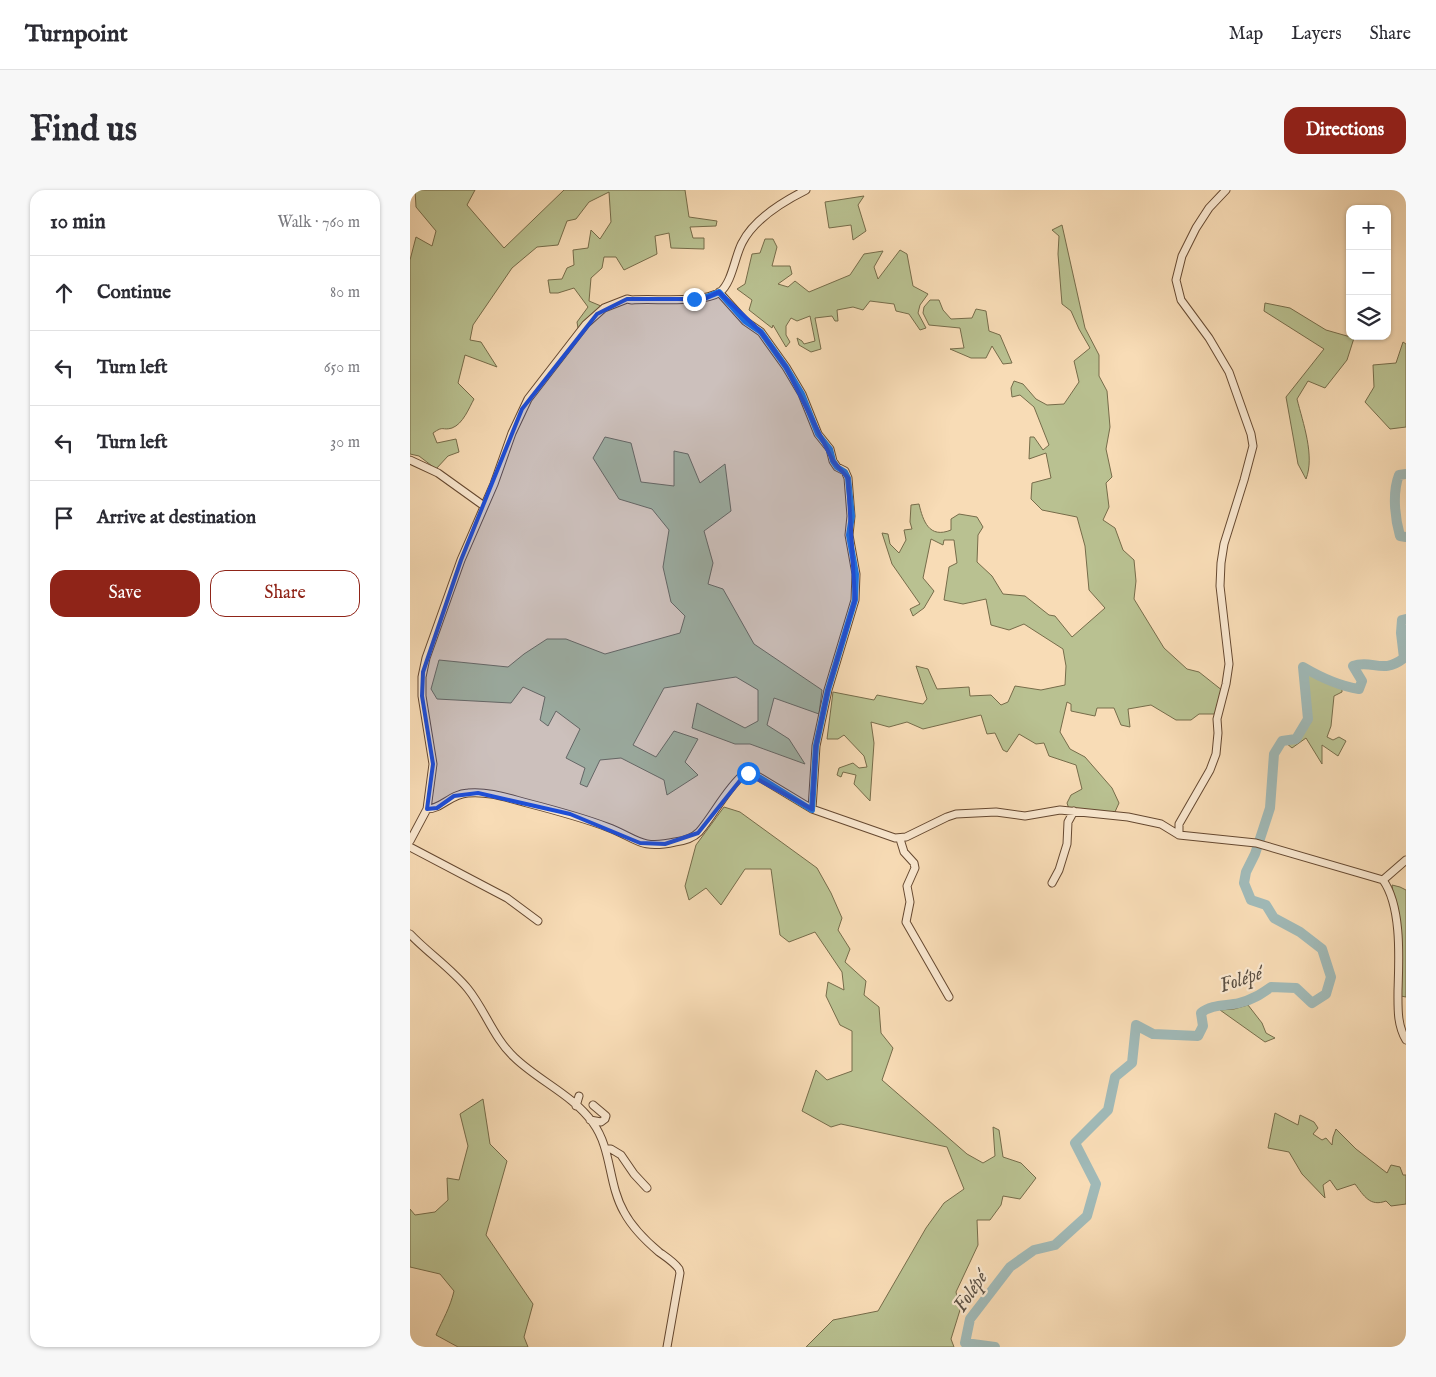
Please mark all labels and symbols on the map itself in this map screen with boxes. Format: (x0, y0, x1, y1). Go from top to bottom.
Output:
route end (683, 288, 706, 311)
route start (737, 762, 760, 785)
water label: Folépé (1216, 960, 1269, 999)
water label: Folépé (948, 1264, 996, 1317)

